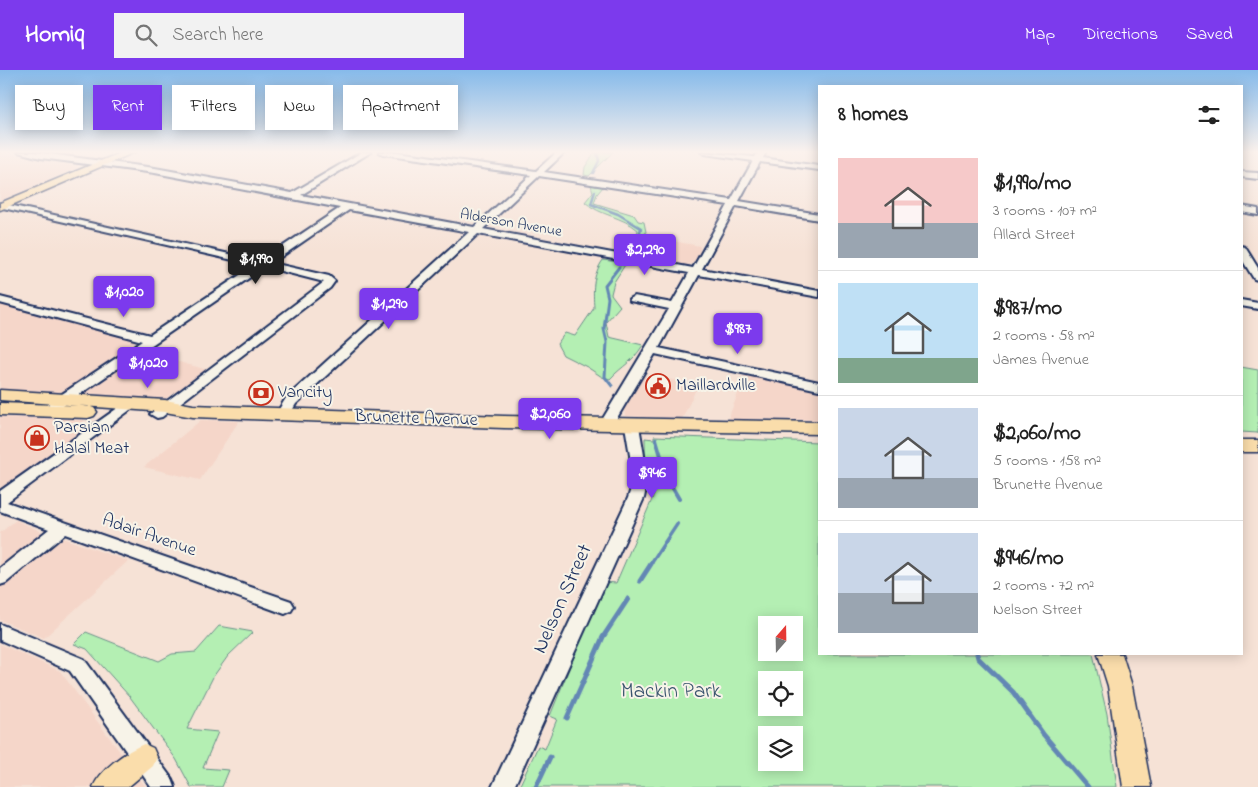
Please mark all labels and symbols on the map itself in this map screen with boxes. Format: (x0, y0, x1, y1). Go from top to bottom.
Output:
street label: Alderson Avenue (458, 203, 564, 243)
pin: $2,290 (604, 234, 686, 276)
pin: $1,990 (215, 242, 297, 285)
pin: $1,020 (83, 276, 165, 318)
pin: $1,290 (348, 288, 430, 330)
pin: $987 (708, 312, 768, 355)
pin: $1,020 (107, 346, 189, 389)
public building icon: Maillardville (645, 373, 671, 399)
place label: Maillardville (676, 373, 757, 399)
bank icon: Vancity (248, 380, 274, 406)
place label: Vancity (277, 380, 332, 406)
pin: $2,060 (509, 398, 591, 440)
street label: Brunette Avenue (353, 404, 479, 434)
place label: Parsian Halal Meat (54, 415, 129, 462)
shop icon: Parsian Halal Meat (24, 425, 50, 451)
pin: $946 (622, 456, 682, 499)
street label: Adair Avenue (98, 508, 200, 565)
street label: Nelson Street (525, 539, 601, 659)
north arrow (758, 616, 802, 661)
park label: Mackin Park (621, 677, 722, 707)

